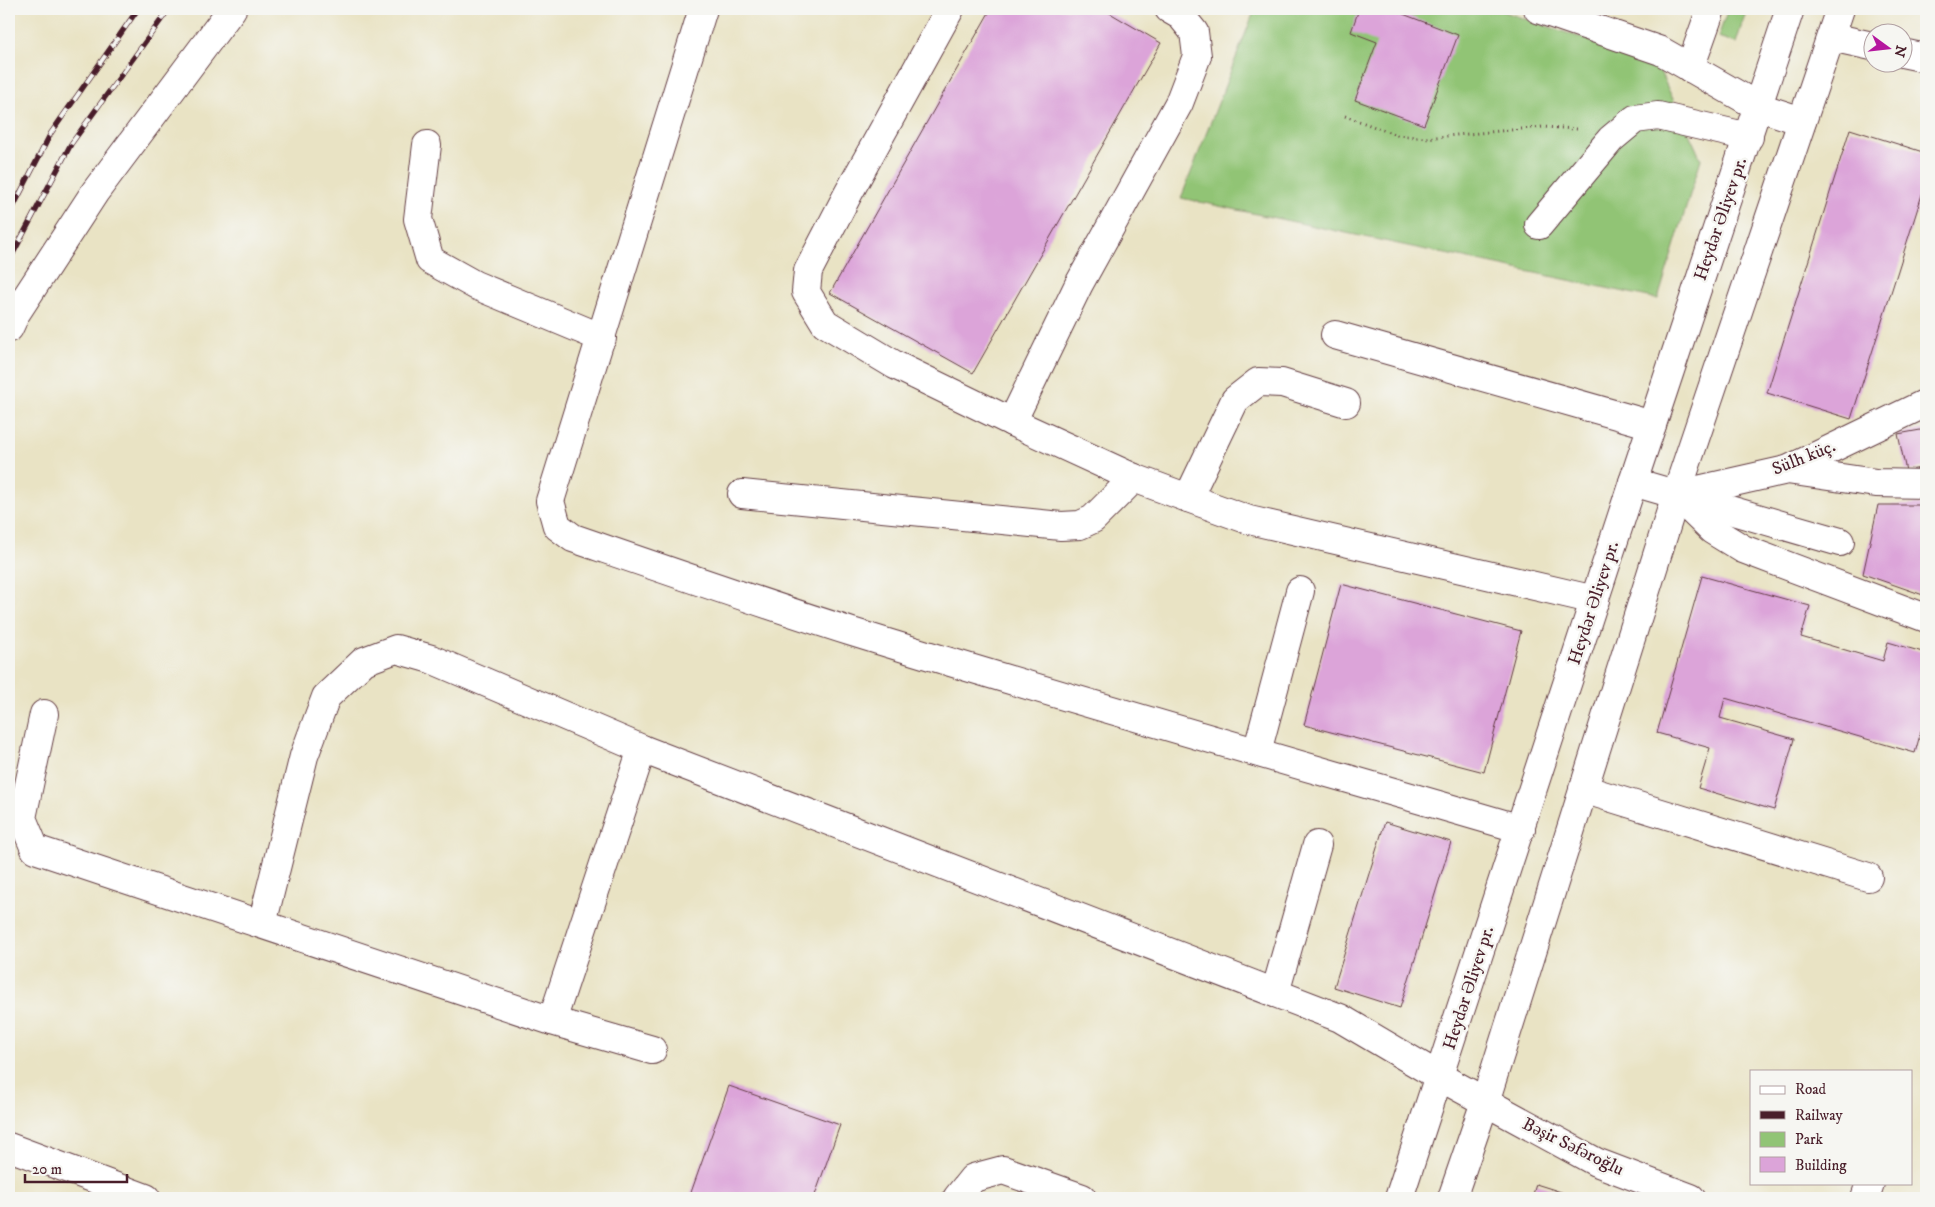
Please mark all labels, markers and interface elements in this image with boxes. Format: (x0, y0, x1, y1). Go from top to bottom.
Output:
north arrow (1862, 22, 1912, 72)
text: N (1889, 43, 1910, 59)
street label: Heydər Əliyev pr. (1690, 155, 1752, 283)
street label: Sülh küç. (1769, 435, 1839, 481)
street label: Heydər Əliyev pr. (1564, 538, 1624, 668)
street label: Heydər Əliyev pr. (1439, 923, 1499, 1053)
legend (1750, 1070, 1912, 1184)
text: Road (1795, 1080, 1827, 1099)
text: Railway (1795, 1106, 1843, 1125)
street label: Bəşir Səfəroğlu (1519, 1113, 1628, 1181)
text: Park (1795, 1130, 1824, 1149)
scale bar (25, 1152, 128, 1184)
text: Building (1795, 1156, 1847, 1175)
text: 20 m (32, 1160, 62, 1179)

